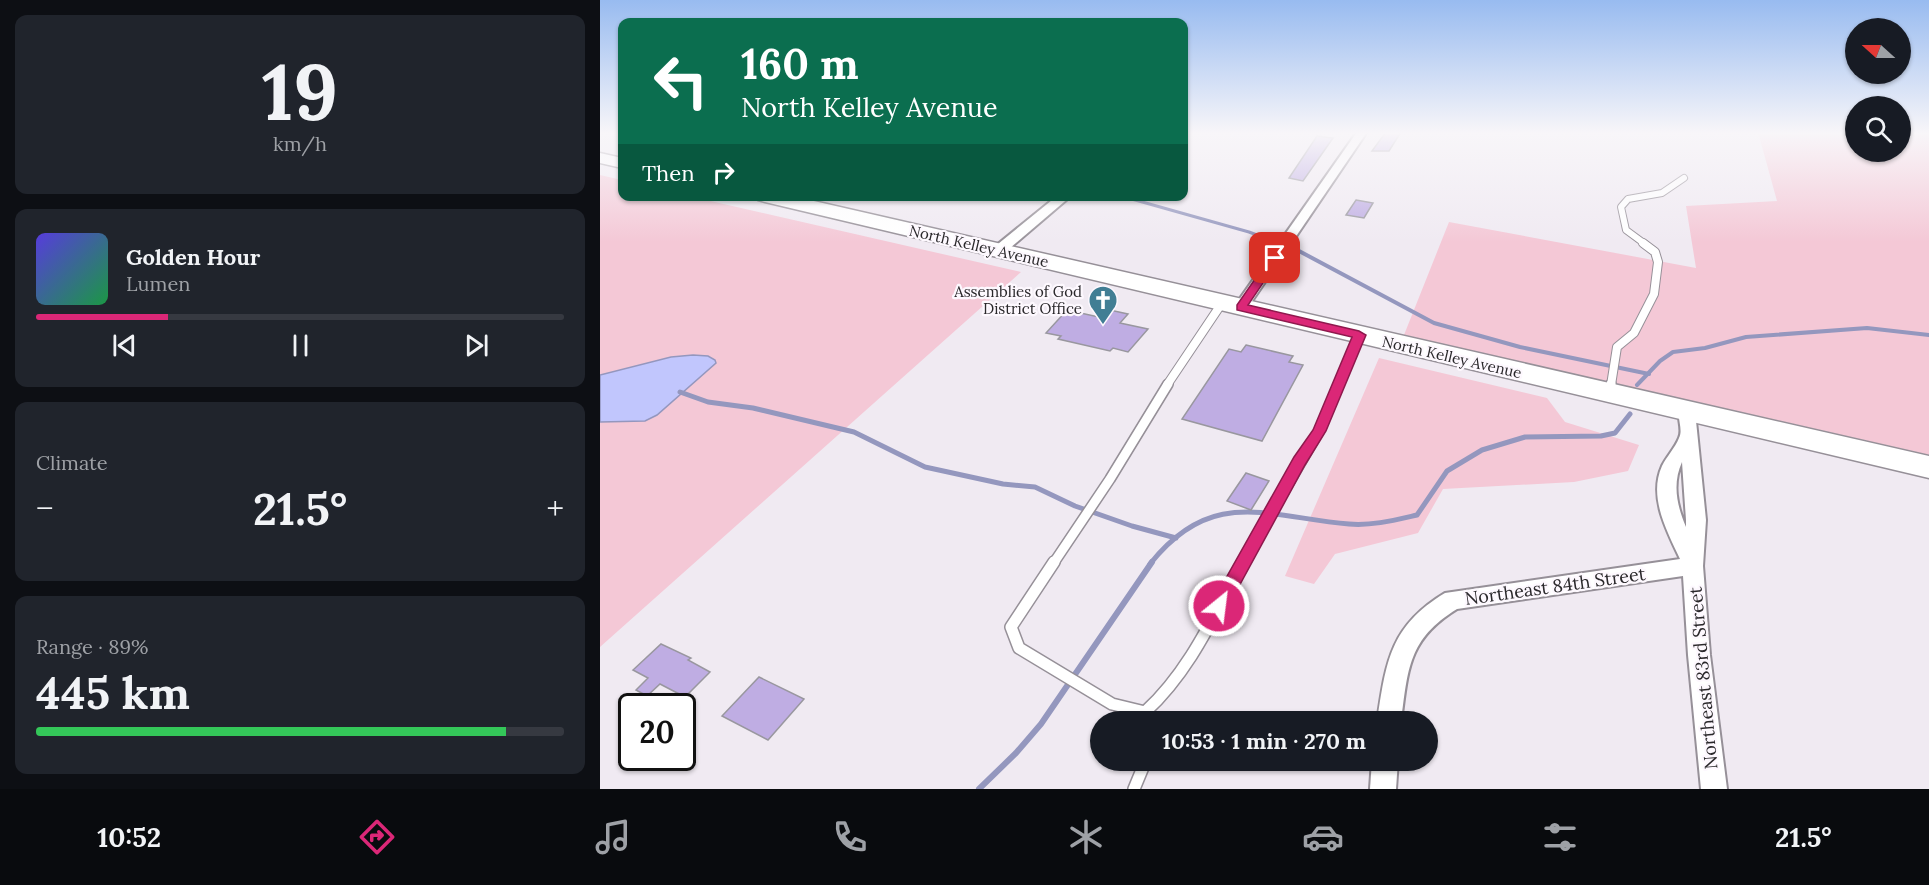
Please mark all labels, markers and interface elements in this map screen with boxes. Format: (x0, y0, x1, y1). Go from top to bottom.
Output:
north arrow (1845, 18, 1911, 84)
map controls (1845, 18, 1911, 162)
text: 160 m (741, 37, 859, 91)
text: 19 (262, 42, 338, 141)
icon: left (642, 42, 720, 120)
text: North Kelley Avenue (741, 90, 998, 124)
button: search (1845, 96, 1911, 162)
text: km/h (273, 131, 327, 156)
icon: right (707, 156, 740, 189)
text: Then (642, 159, 695, 187)
street label: North Kelley Avenue (907, 221, 1051, 271)
pin (1249, 232, 1300, 283)
icon: arrive (1258, 241, 1291, 274)
text: Golden Hour (126, 243, 260, 271)
text: Lumen (126, 271, 190, 296)
place label: Assemblies of God District Office (953, 282, 1082, 318)
church icon: Assemblies of God District Office (1087, 284, 1119, 326)
icon: previous (108, 329, 141, 362)
icon: pause (284, 329, 317, 362)
icon: next (460, 329, 493, 362)
street label: North Kelley Avenue (1380, 332, 1524, 382)
text: Climate (36, 450, 108, 475)
text: 21.5° (253, 480, 347, 537)
text: − (36, 487, 54, 529)
text: + (546, 487, 564, 529)
street label: Northeast 84th Street (1463, 562, 1647, 610)
position arrow (1187, 574, 1251, 638)
street label: Northeast 83rd Street (1684, 586, 1722, 770)
text: Range · 89% (36, 634, 148, 659)
text: 445 km (36, 664, 190, 721)
speed limit sign: 20 (618, 693, 696, 771)
text: 10:53 · 1 min · 270 m (1162, 727, 1366, 755)
icon: directions (356, 816, 398, 858)
icon: music (592, 816, 634, 858)
icon: phone (829, 816, 871, 858)
icon: climate (1065, 816, 1107, 858)
icon: car (1302, 816, 1344, 858)
icon: filters (1539, 816, 1581, 858)
text: 10:52 (97, 820, 161, 854)
text: 21.5° (1775, 820, 1832, 854)

